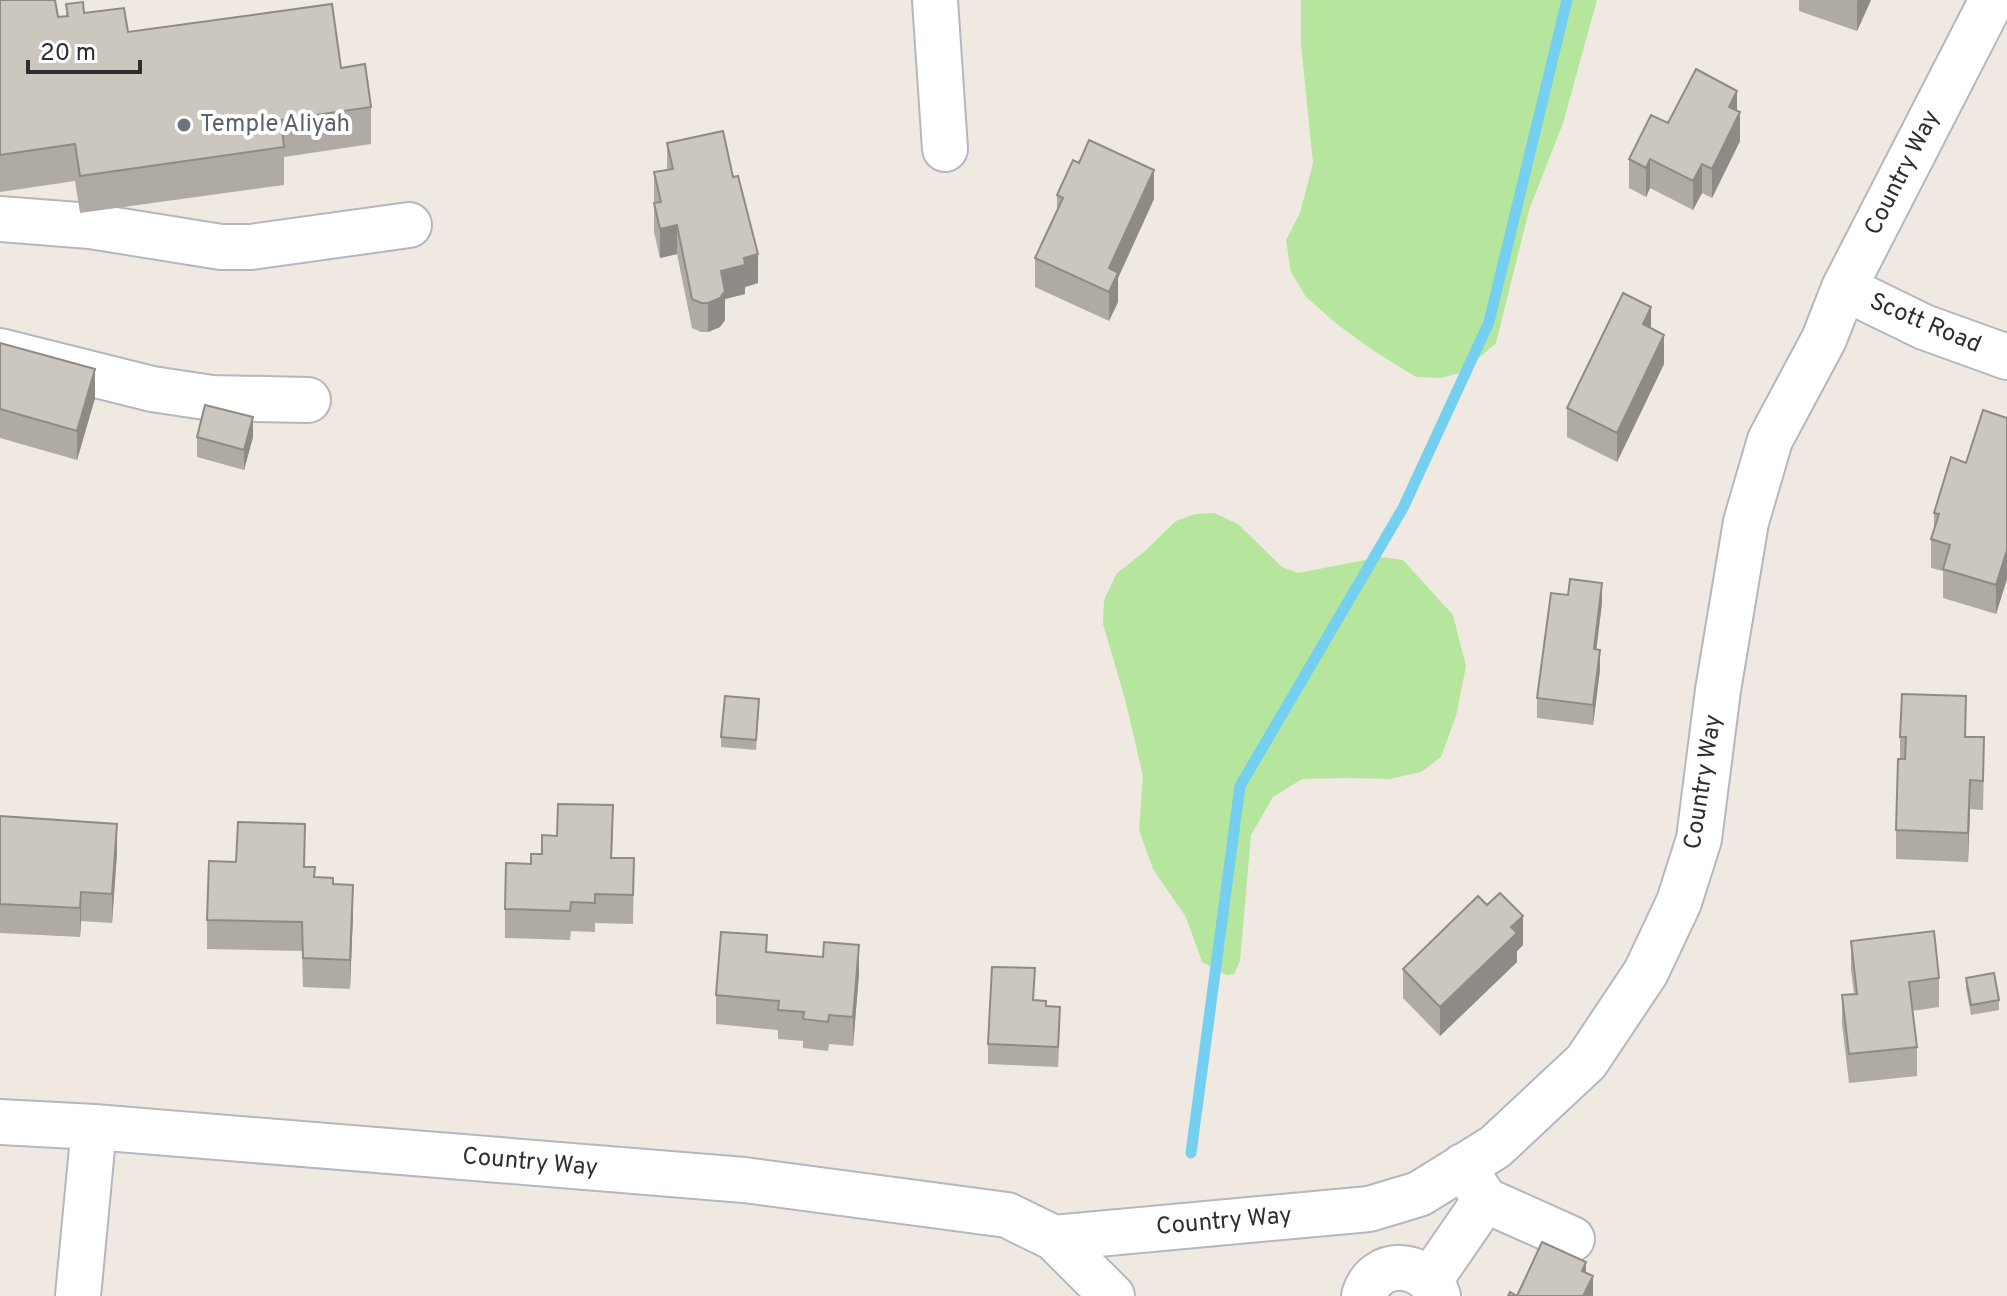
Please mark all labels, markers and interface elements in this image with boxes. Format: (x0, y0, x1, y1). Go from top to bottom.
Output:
scale bar (28, 24, 140, 74)
text: 20 m (40, 39, 96, 69)
street label: Country Way (1859, 105, 1947, 241)
place label: Temple Aliyah (200, 110, 350, 140)
marker: Temple Aliyah (175, 116, 193, 134)
street label: Scott Road (1865, 287, 1985, 361)
street label: Country Way (1679, 712, 1729, 852)
street label: Country Way (461, 1142, 599, 1184)
street label: Country Way (1155, 1201, 1293, 1243)

